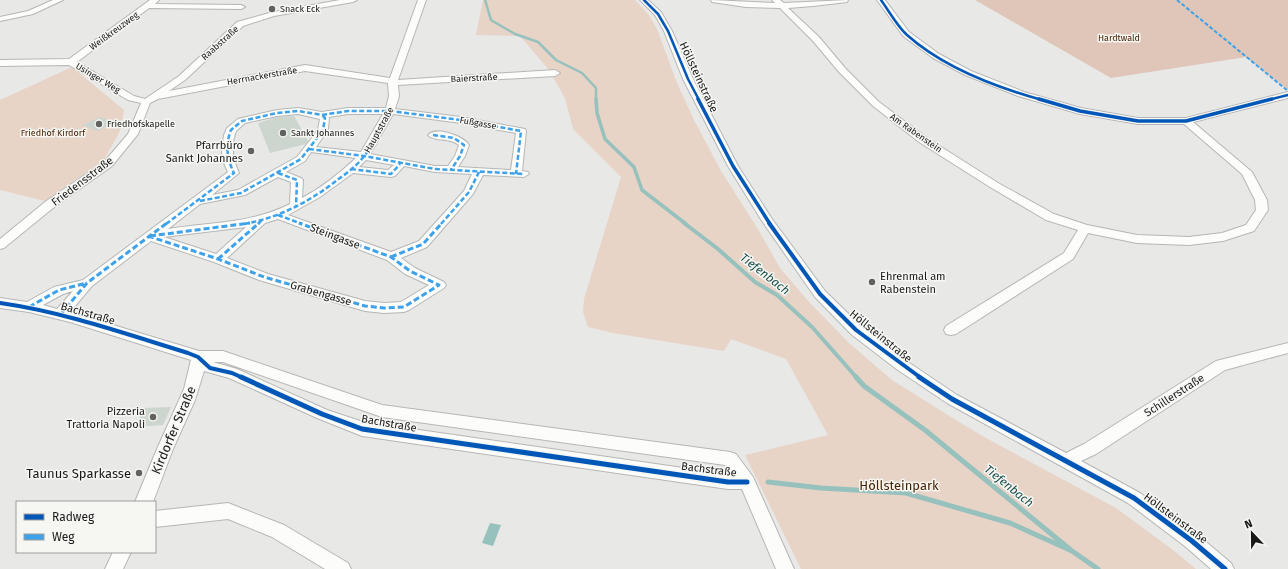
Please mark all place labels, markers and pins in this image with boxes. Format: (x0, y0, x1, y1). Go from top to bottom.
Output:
marker: Snack Eck (267, 4, 277, 14)
place label: Snack Eck (280, 4, 320, 14)
marker: Friedhofskapelle (94, 119, 104, 129)
place label: Friedhofskapelle (107, 119, 175, 129)
marker: Sankt Johannes (278, 128, 288, 138)
place label: Sankt Johannes (291, 128, 354, 138)
place label: Pfarrbüro Sankt Johannes (166, 139, 243, 165)
marker: Pfarrbüro Sankt Johannes (246, 146, 256, 156)
place label: Ehrenmal am Rabenstein (880, 270, 946, 296)
marker: Ehrenmal am Rabenstein (867, 277, 877, 287)
place label: Pizzeria Trattoria Napoli (67, 405, 145, 431)
marker: Pizzeria Trattoria Napoli (148, 412, 158, 422)
place label: Taunus Sparkasse (26, 466, 131, 481)
marker: Taunus Sparkasse (134, 468, 144, 478)

